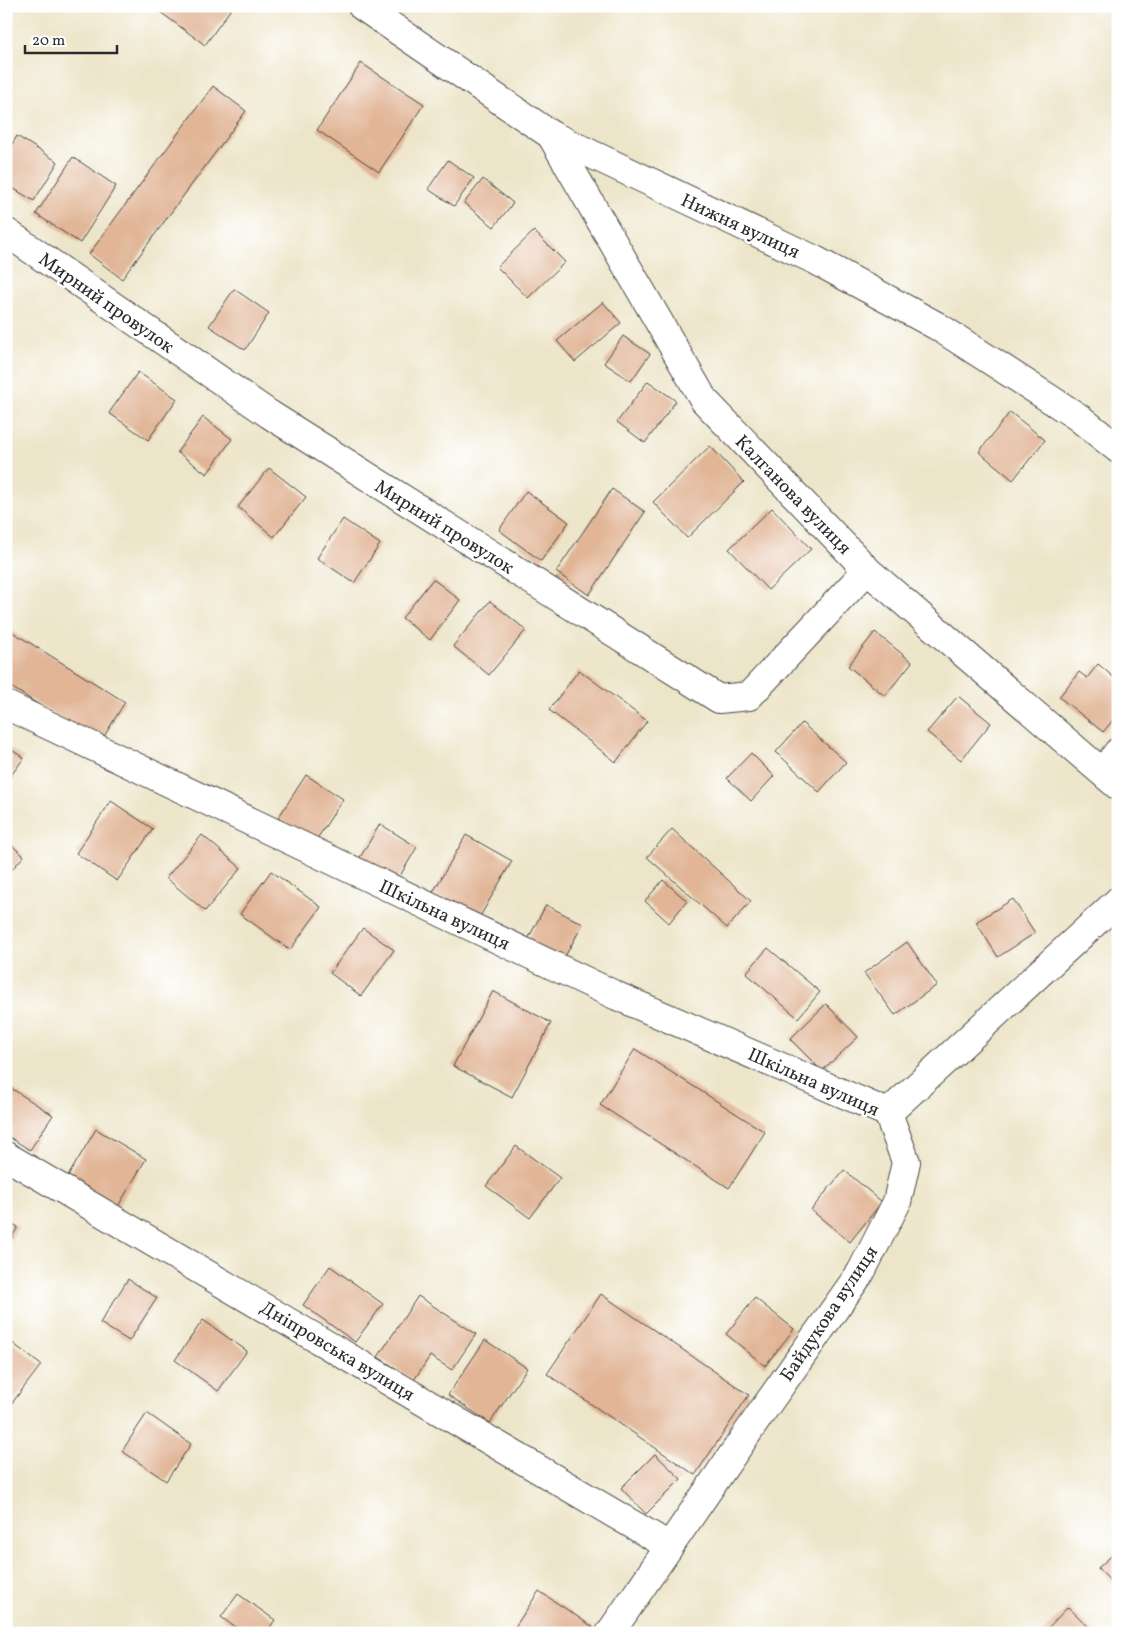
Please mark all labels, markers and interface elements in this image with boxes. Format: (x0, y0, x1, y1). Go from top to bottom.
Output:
scale bar (25, 22, 118, 54)
text: 20 m (32, 31, 65, 52)
street label: Нижня вулиця (676, 188, 804, 266)
street label: Мирний провулок (33, 247, 179, 360)
street label: Калганова вулиця (729, 430, 857, 561)
street label: Мирний провулок (369, 474, 519, 581)
street label: Шкільна вулиця (374, 874, 514, 958)
street label: Шкільна вулиця (743, 1042, 883, 1124)
street label: Байдукова вулиця (775, 1241, 885, 1387)
street label: Дніпровська вулиця (255, 1295, 419, 1408)

